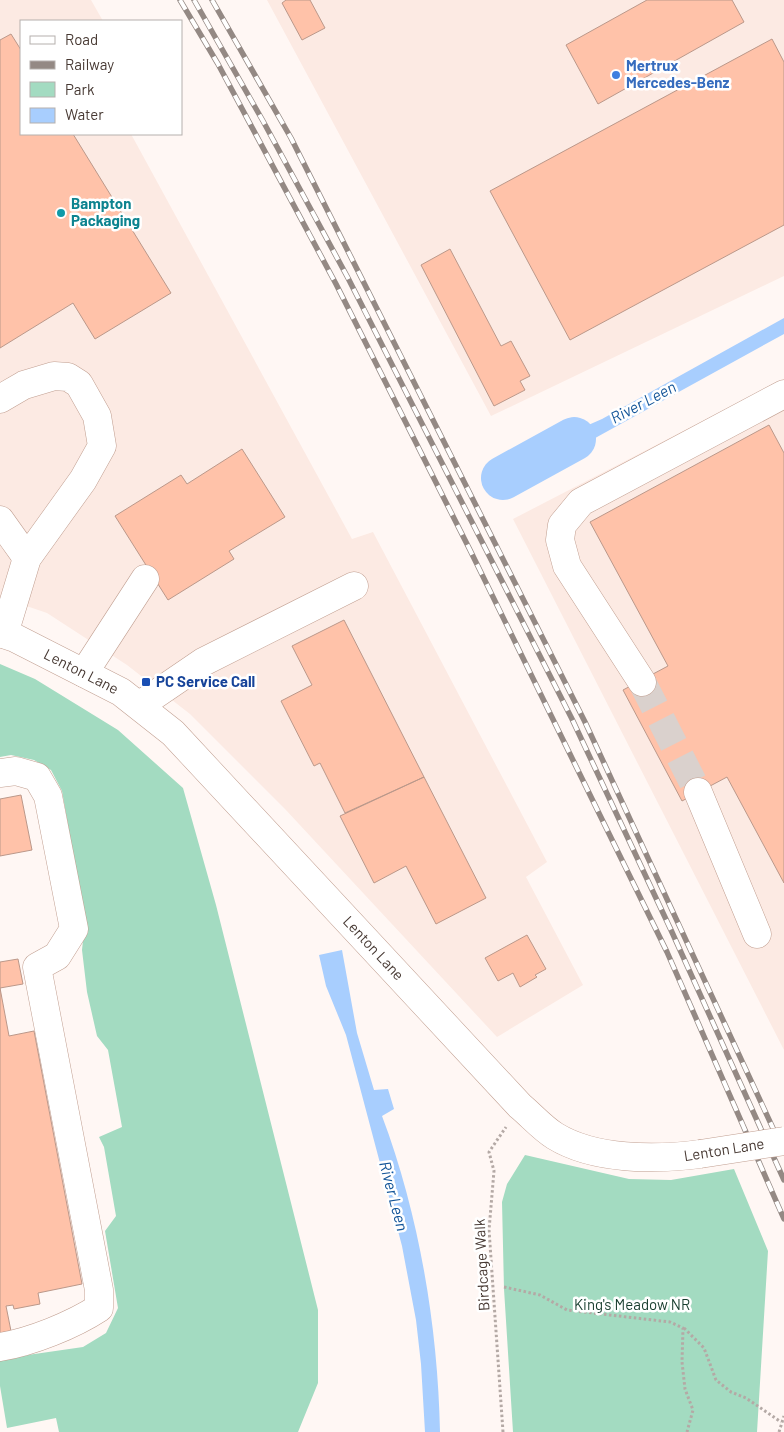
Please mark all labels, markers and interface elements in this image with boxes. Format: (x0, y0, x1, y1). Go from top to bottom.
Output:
legend (20, 20, 182, 135)
text: Road (65, 30, 98, 48)
text: Railway (65, 55, 114, 73)
place label: Mertrux Mercedes-Benz (626, 56, 730, 91)
marker: Mertrux Mercedes-Benz (610, 69, 622, 81)
text: Park (65, 80, 95, 98)
text: Water (65, 105, 104, 123)
place label: Bampton Packaging (71, 194, 140, 229)
marker: Bampton Packaging (55, 207, 67, 219)
water label: River Leen (607, 376, 679, 427)
street label: Lenton Lane (41, 644, 122, 697)
place label: PC Service Call (156, 672, 255, 690)
marker: PC Service Call (140, 676, 152, 688)
street label: Lenton Lane (340, 912, 408, 983)
street label: Lenton Lane (682, 1134, 765, 1164)
water label: River Leen (376, 1159, 413, 1233)
street label: Birdcage Walk (470, 1218, 492, 1312)
park label: King's Meadow NR (574, 1295, 690, 1313)

